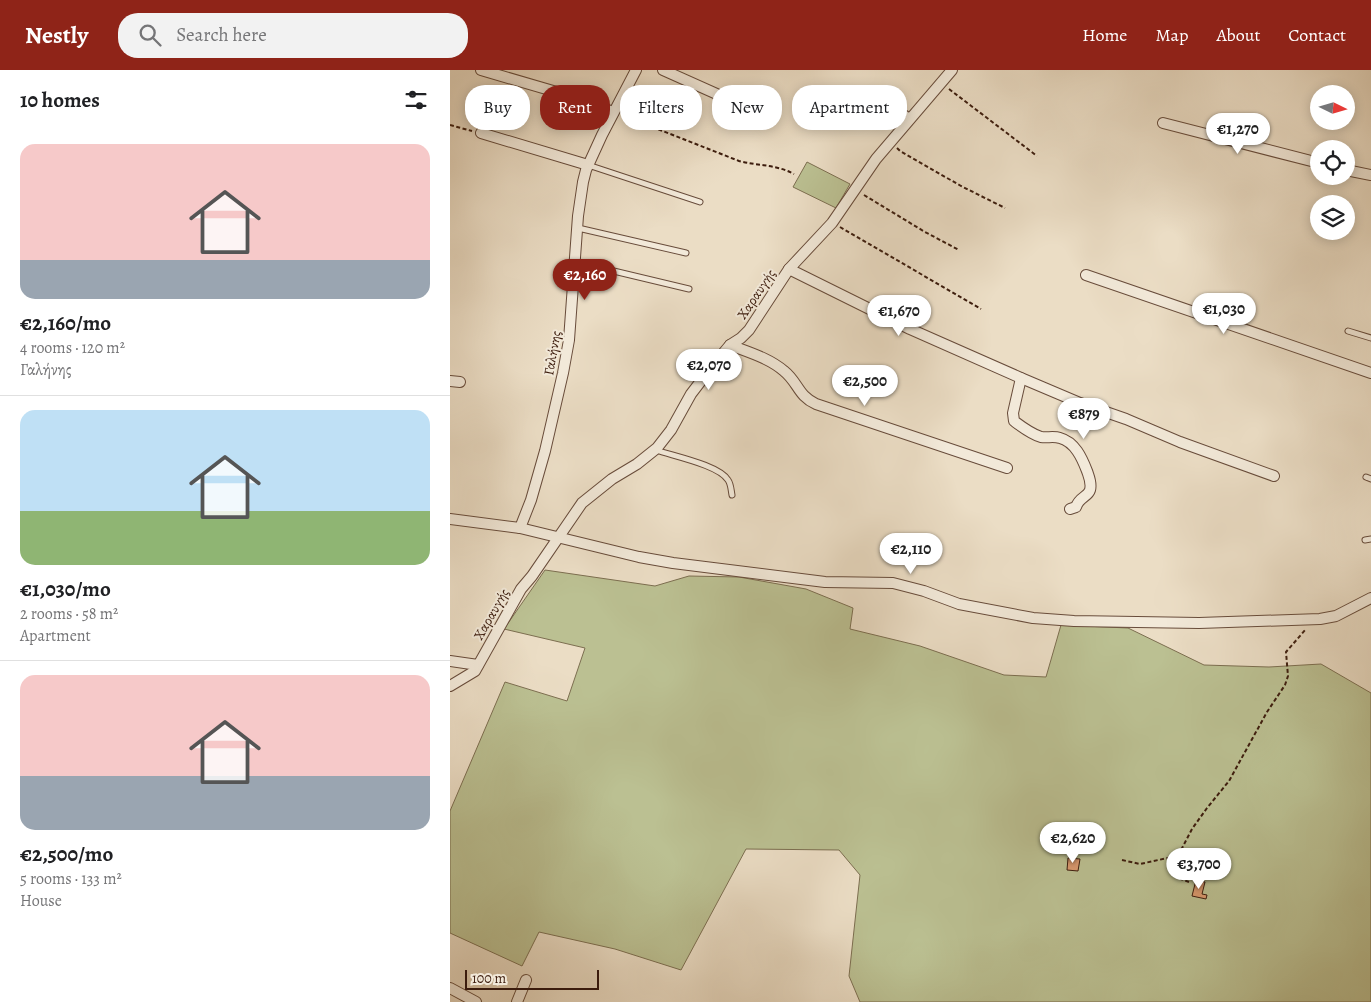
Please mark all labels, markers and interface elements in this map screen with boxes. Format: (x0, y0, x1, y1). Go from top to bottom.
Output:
search box (118, 13, 468, 58)
text: Nestly (25, 19, 88, 51)
icon: search (136, 21, 164, 49)
text: Search here (176, 22, 267, 48)
text: Home (1082, 23, 1127, 47)
text: Map (1155, 23, 1188, 47)
text: About (1216, 23, 1260, 47)
text: Contact (1288, 23, 1346, 47)
chip: Buy (465, 85, 530, 130)
chip: Rent (540, 85, 610, 130)
chip: Filters (620, 85, 702, 130)
chip: New (712, 85, 782, 130)
chip: Apartment (792, 85, 907, 130)
north arrow (1310, 85, 1355, 130)
map controls (1310, 85, 1355, 240)
text: 10 homes (20, 86, 100, 114)
icon: filters (402, 86, 430, 114)
pin: €1,270 (1197, 112, 1279, 155)
text: €1,270 (1217, 118, 1259, 140)
button: locate (1310, 140, 1355, 185)
icon: home (180, 177, 270, 267)
button: layers (1310, 195, 1355, 240)
pin: €2,160 (544, 258, 626, 301)
text: €2,160 (564, 264, 606, 286)
street label: Χαραυγής (733, 266, 780, 323)
pin: €1,030 (1183, 292, 1265, 335)
pin: €1,670 (858, 294, 940, 337)
text: €1,030 (1203, 298, 1245, 320)
text: €1,670 (878, 300, 920, 322)
text: €2,160/mo (20, 309, 111, 337)
street label: Γαλήνης (539, 329, 566, 377)
text: 4 rooms · 120 m² (20, 337, 125, 359)
pin: €2,070 (668, 348, 750, 391)
text: €2,070 (687, 354, 731, 376)
text: Γαλήνης (20, 359, 72, 381)
pin: €2,500 (824, 364, 906, 407)
text: €2,500 (843, 370, 887, 392)
pin: €879 (1054, 398, 1114, 440)
text: €879 (1068, 403, 1100, 425)
icon: home (180, 442, 270, 532)
pin: €2,110 (870, 532, 952, 575)
text: €2,110 (891, 538, 931, 560)
text: €1,030/mo (20, 575, 111, 603)
street label: Χαραυγής (469, 585, 514, 644)
text: 2 rooms · 58 m² (20, 603, 118, 625)
text: Apartment (20, 625, 91, 647)
icon: home (180, 707, 270, 797)
pin: €2,620 (1032, 822, 1114, 864)
text: €2,620 (1051, 827, 1095, 849)
text: €2,500/mo (20, 840, 113, 868)
pin: €3,700 (1158, 848, 1240, 890)
text: €3,700 (1177, 853, 1221, 875)
text: 5 rooms · 133 m² (20, 868, 122, 890)
text: House (20, 890, 62, 912)
scale bar (465, 967, 599, 990)
text: 100 m (472, 969, 506, 988)

